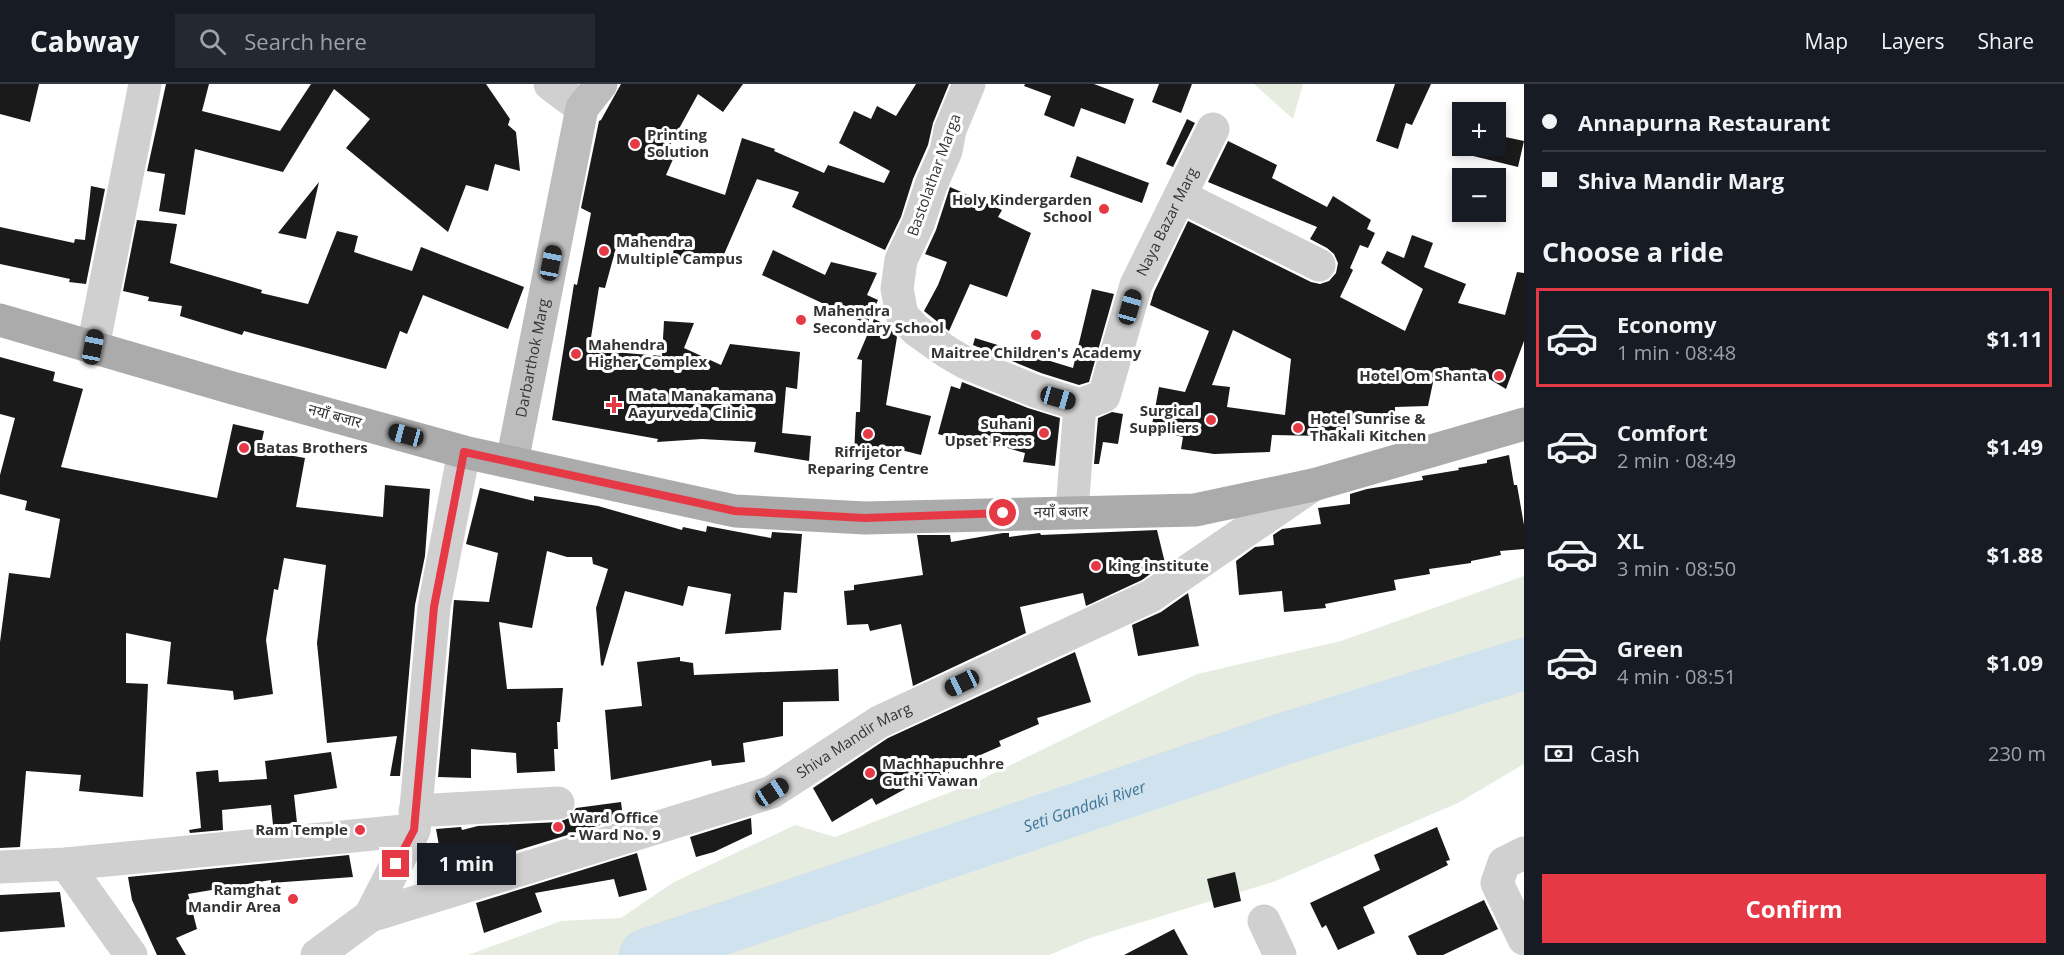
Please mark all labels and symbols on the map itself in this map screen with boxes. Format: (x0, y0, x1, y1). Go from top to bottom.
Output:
street label: Bastolathar Marga (902, 111, 965, 239)
place label: Printing Solution (647, 124, 709, 161)
marker: Printing Solution (628, 137, 642, 151)
street label: Naya Bazar Marg (1131, 164, 1202, 279)
place label: Holy Kindergarden School (952, 189, 1092, 226)
marker: Holy Kindergarden School (1097, 202, 1111, 216)
place label: Mahendra Multiple Campus (616, 231, 743, 268)
car (539, 244, 563, 282)
marker: Mahendra Multiple Campus (597, 244, 611, 258)
car (1116, 287, 1144, 327)
street label: Darbarthok Marg (510, 297, 553, 419)
place label: Mahendra Secondary School (813, 300, 944, 337)
marker: Mahendra Secondary School (794, 313, 808, 327)
car (81, 328, 105, 366)
marker: Maitree Children's Academy (1029, 328, 1043, 342)
place label: Mahendra Higher Complex (588, 334, 707, 371)
place label: Maitree Children's Academy (931, 342, 1142, 362)
marker: Mahendra Higher Complex (569, 347, 583, 361)
place label: Hotel Om Shanta (1359, 365, 1487, 385)
marker: Hotel Om Shanta (1492, 369, 1506, 383)
car (1038, 384, 1078, 412)
place label: Mata Manakamana Aayurveda Clinic (628, 385, 774, 422)
marker: Mata Manakamana Aayurveda Clinic (605, 396, 623, 414)
street label: नयाँ बजार (306, 398, 365, 432)
place label: Surgical Suppliers (1130, 400, 1199, 437)
place label: Hotel Sunrise & Thakali Kitchen (1310, 408, 1426, 445)
place label: Suhani Upset Press (944, 413, 1032, 450)
marker: Surgical Suppliers (1204, 413, 1218, 427)
marker: Hotel Sunrise & Thakali Kitchen (1291, 421, 1305, 435)
car (386, 422, 426, 448)
marker: Suhani Upset Press (1037, 426, 1051, 440)
marker: Rifrijetor Reparing Centre (861, 427, 875, 441)
place label: Batas Brothers (256, 437, 368, 457)
marker: Batas Brothers (237, 441, 251, 455)
place label: Rifrijetor Reparing Centre (807, 441, 929, 478)
route start (989, 499, 1016, 526)
street label: नयाँ बजार (1034, 501, 1089, 521)
place label: king institute (1108, 555, 1209, 575)
marker: king institute (1089, 559, 1103, 573)
car (942, 667, 982, 699)
street label: Shiva Mandir Marg (792, 697, 914, 782)
place label: Machhapuchhre Guthi Vawan (882, 753, 1004, 790)
marker: Machhapuchhre Guthi Vawan (863, 766, 877, 780)
car (752, 775, 792, 809)
water label: Seti Gandaki River (1020, 775, 1149, 837)
place label: Ward Office - Ward No. 9 (570, 807, 661, 844)
place label: Ram Temple (255, 819, 348, 839)
marker: Ward Office - Ward No. 9 (551, 820, 565, 834)
marker: Ram Temple (353, 823, 367, 837)
callout: 1 min (417, 843, 516, 885)
route end (382, 850, 409, 877)
place label: Ramghat Mandir Area (188, 879, 281, 916)
marker: Ramghat Mandir Area (286, 892, 300, 906)

